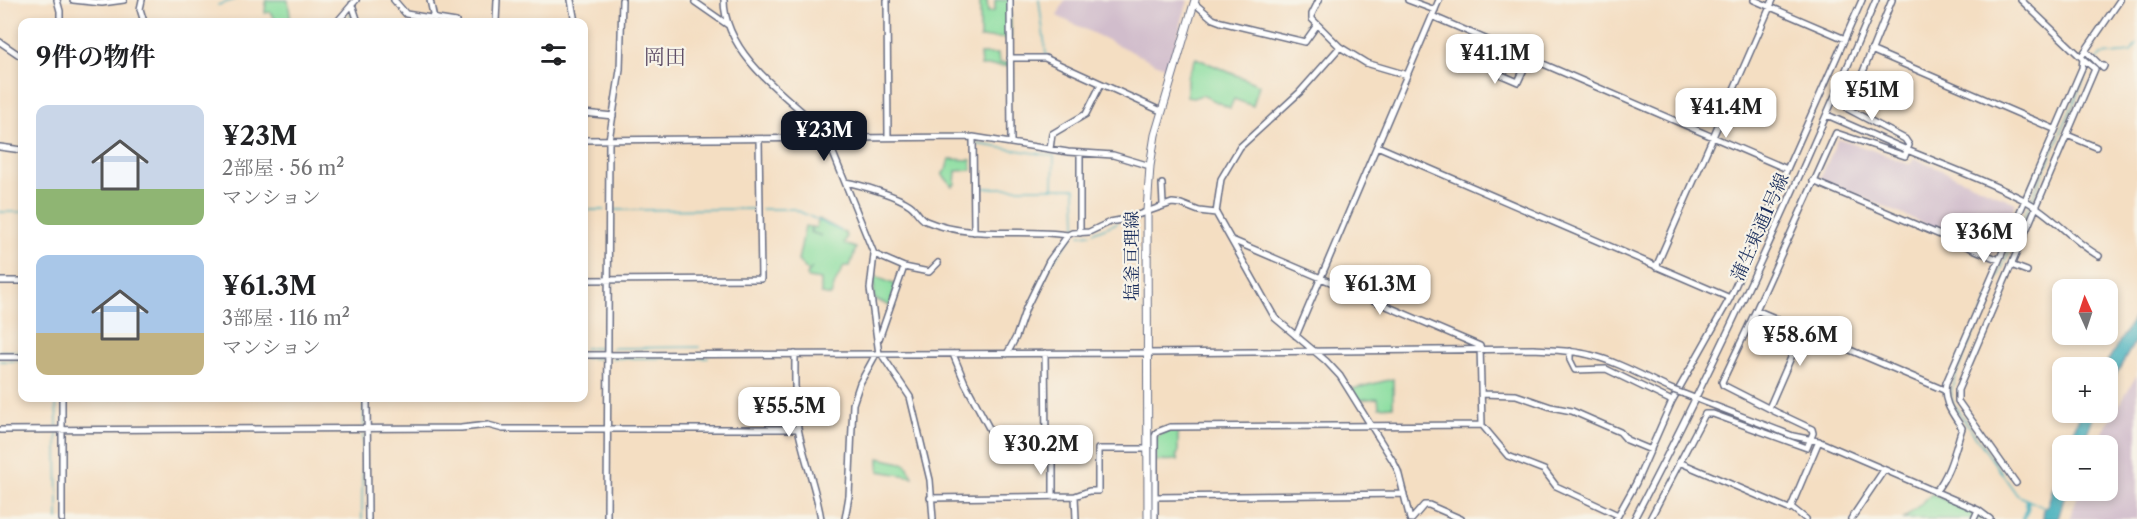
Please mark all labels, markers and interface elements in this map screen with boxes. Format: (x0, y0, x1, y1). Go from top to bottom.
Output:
pin: ¥41.1M (1446, 34, 1544, 85)
icon: filters (537, 38, 570, 71)
text: 9件の物件 (36, 41, 156, 73)
text: ¥41.1M (1460, 41, 1530, 65)
district label: 岡田 (644, 44, 686, 69)
pin: ¥51M (1836, 71, 1908, 122)
text: ¥51M (1845, 78, 1899, 102)
pin: ¥41.4M (1677, 88, 1775, 139)
text: ¥41.4M (1689, 95, 1763, 119)
pin: ¥23M (788, 111, 860, 162)
text: ¥23M (795, 118, 853, 142)
text: ¥23M (222, 120, 297, 152)
icon: home (84, 129, 156, 201)
text: 2部屋 · 56 m² (222, 156, 344, 180)
street label: 蒲生東通1号線 (1726, 170, 1794, 284)
text: マンション (222, 185, 321, 209)
street label: 塩釜亘理線 (1121, 211, 1143, 301)
pin: ¥36M (1948, 213, 2020, 264)
text: ¥36M (1955, 220, 2013, 244)
pin: ¥61.3M (1331, 265, 1429, 316)
text: ¥61.3M (222, 270, 317, 302)
text: ¥61.3M (1344, 272, 1416, 296)
icon: home (84, 279, 156, 351)
north arrow (2052, 279, 2118, 345)
map controls (2052, 279, 2118, 501)
text: 3部屋 · 116 m² (222, 306, 350, 330)
pin: ¥58.6M (1751, 316, 1849, 367)
text: ¥58.6M (1762, 323, 1838, 347)
text: マンション (222, 335, 321, 359)
button: + (2052, 357, 2118, 423)
pin: ¥55.5M (740, 387, 838, 438)
text: ¥55.5M (752, 394, 826, 418)
pin: ¥30.2M (992, 425, 1090, 476)
text: ¥30.2M (1003, 432, 1079, 456)
button: − (2052, 435, 2118, 501)

